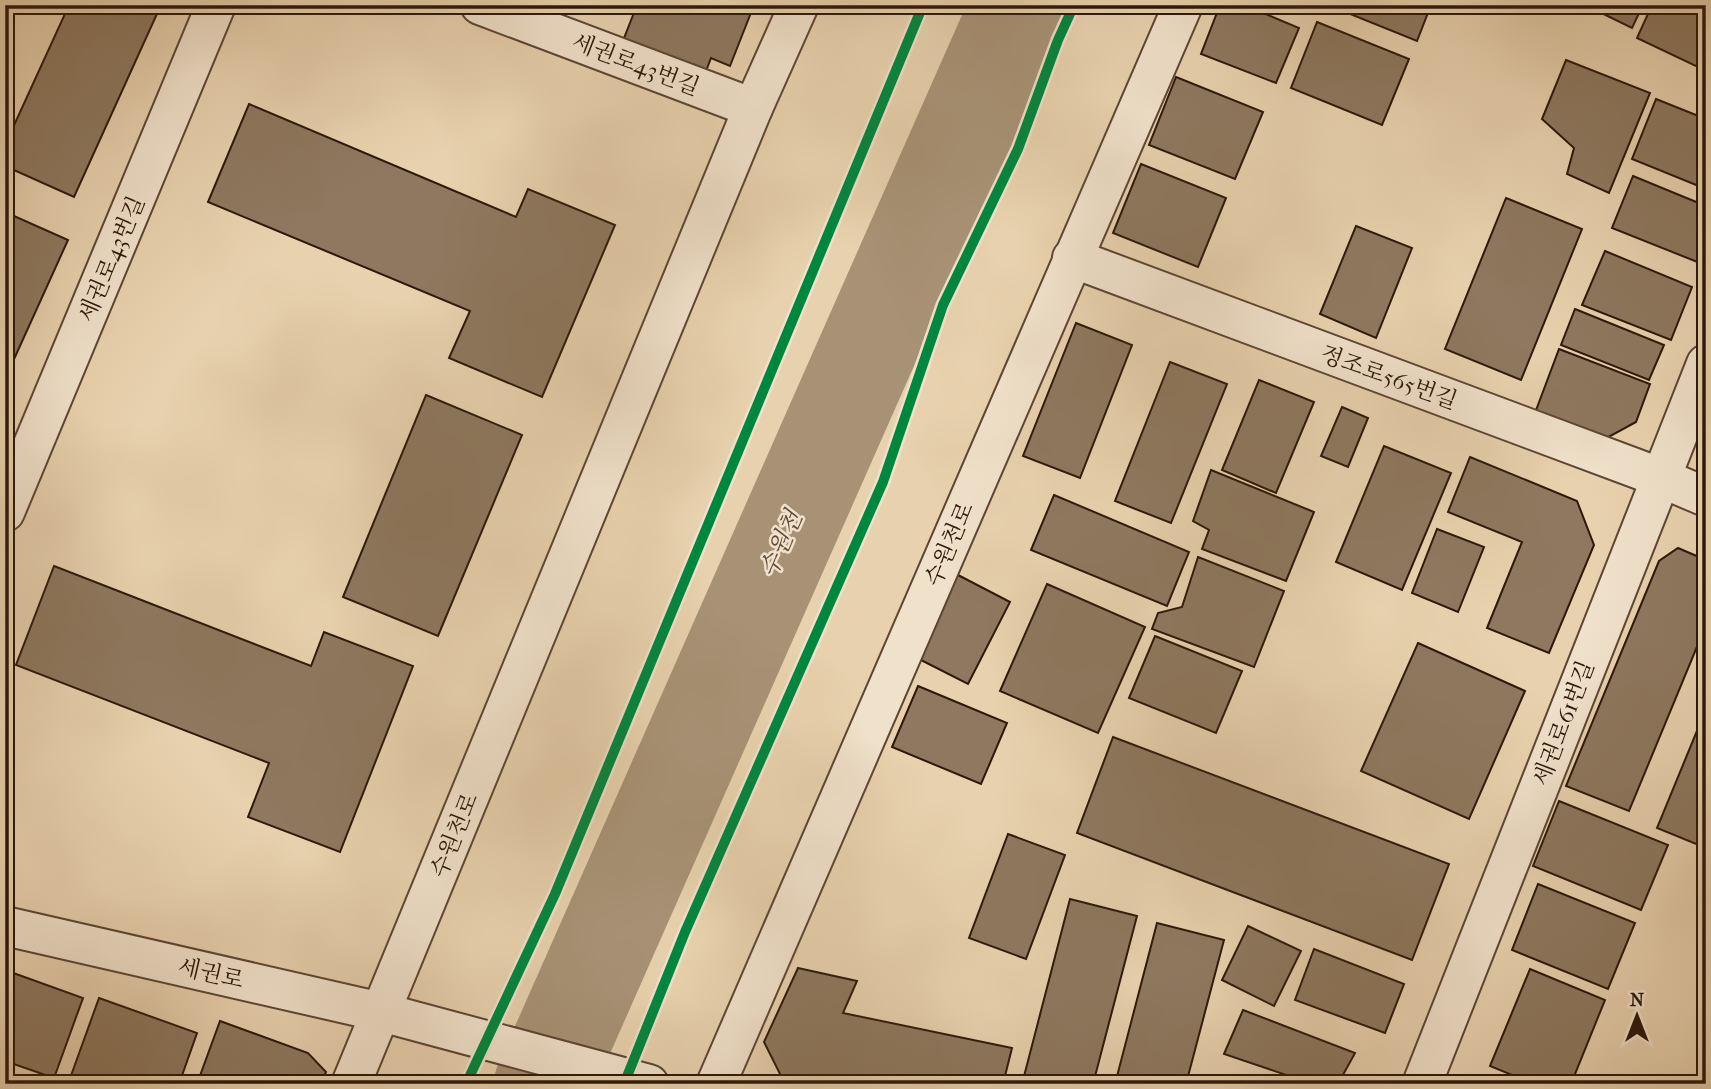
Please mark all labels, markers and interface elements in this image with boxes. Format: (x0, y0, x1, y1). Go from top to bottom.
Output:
street label: 세권로43번길 (568, 28, 703, 101)
street label: 세권로43번길 (73, 192, 150, 326)
street label: 정조로565번길 (1317, 340, 1461, 415)
street label: 수원천로 (920, 498, 979, 590)
water label: 수원천 (754, 505, 809, 581)
street label: 세권로61번길 (1527, 657, 1600, 789)
street label: 수원천로 (425, 789, 484, 881)
street label: 세권로 (175, 953, 246, 994)
north arrow (1602, 981, 1672, 1050)
text: N (1630, 989, 1645, 1011)

